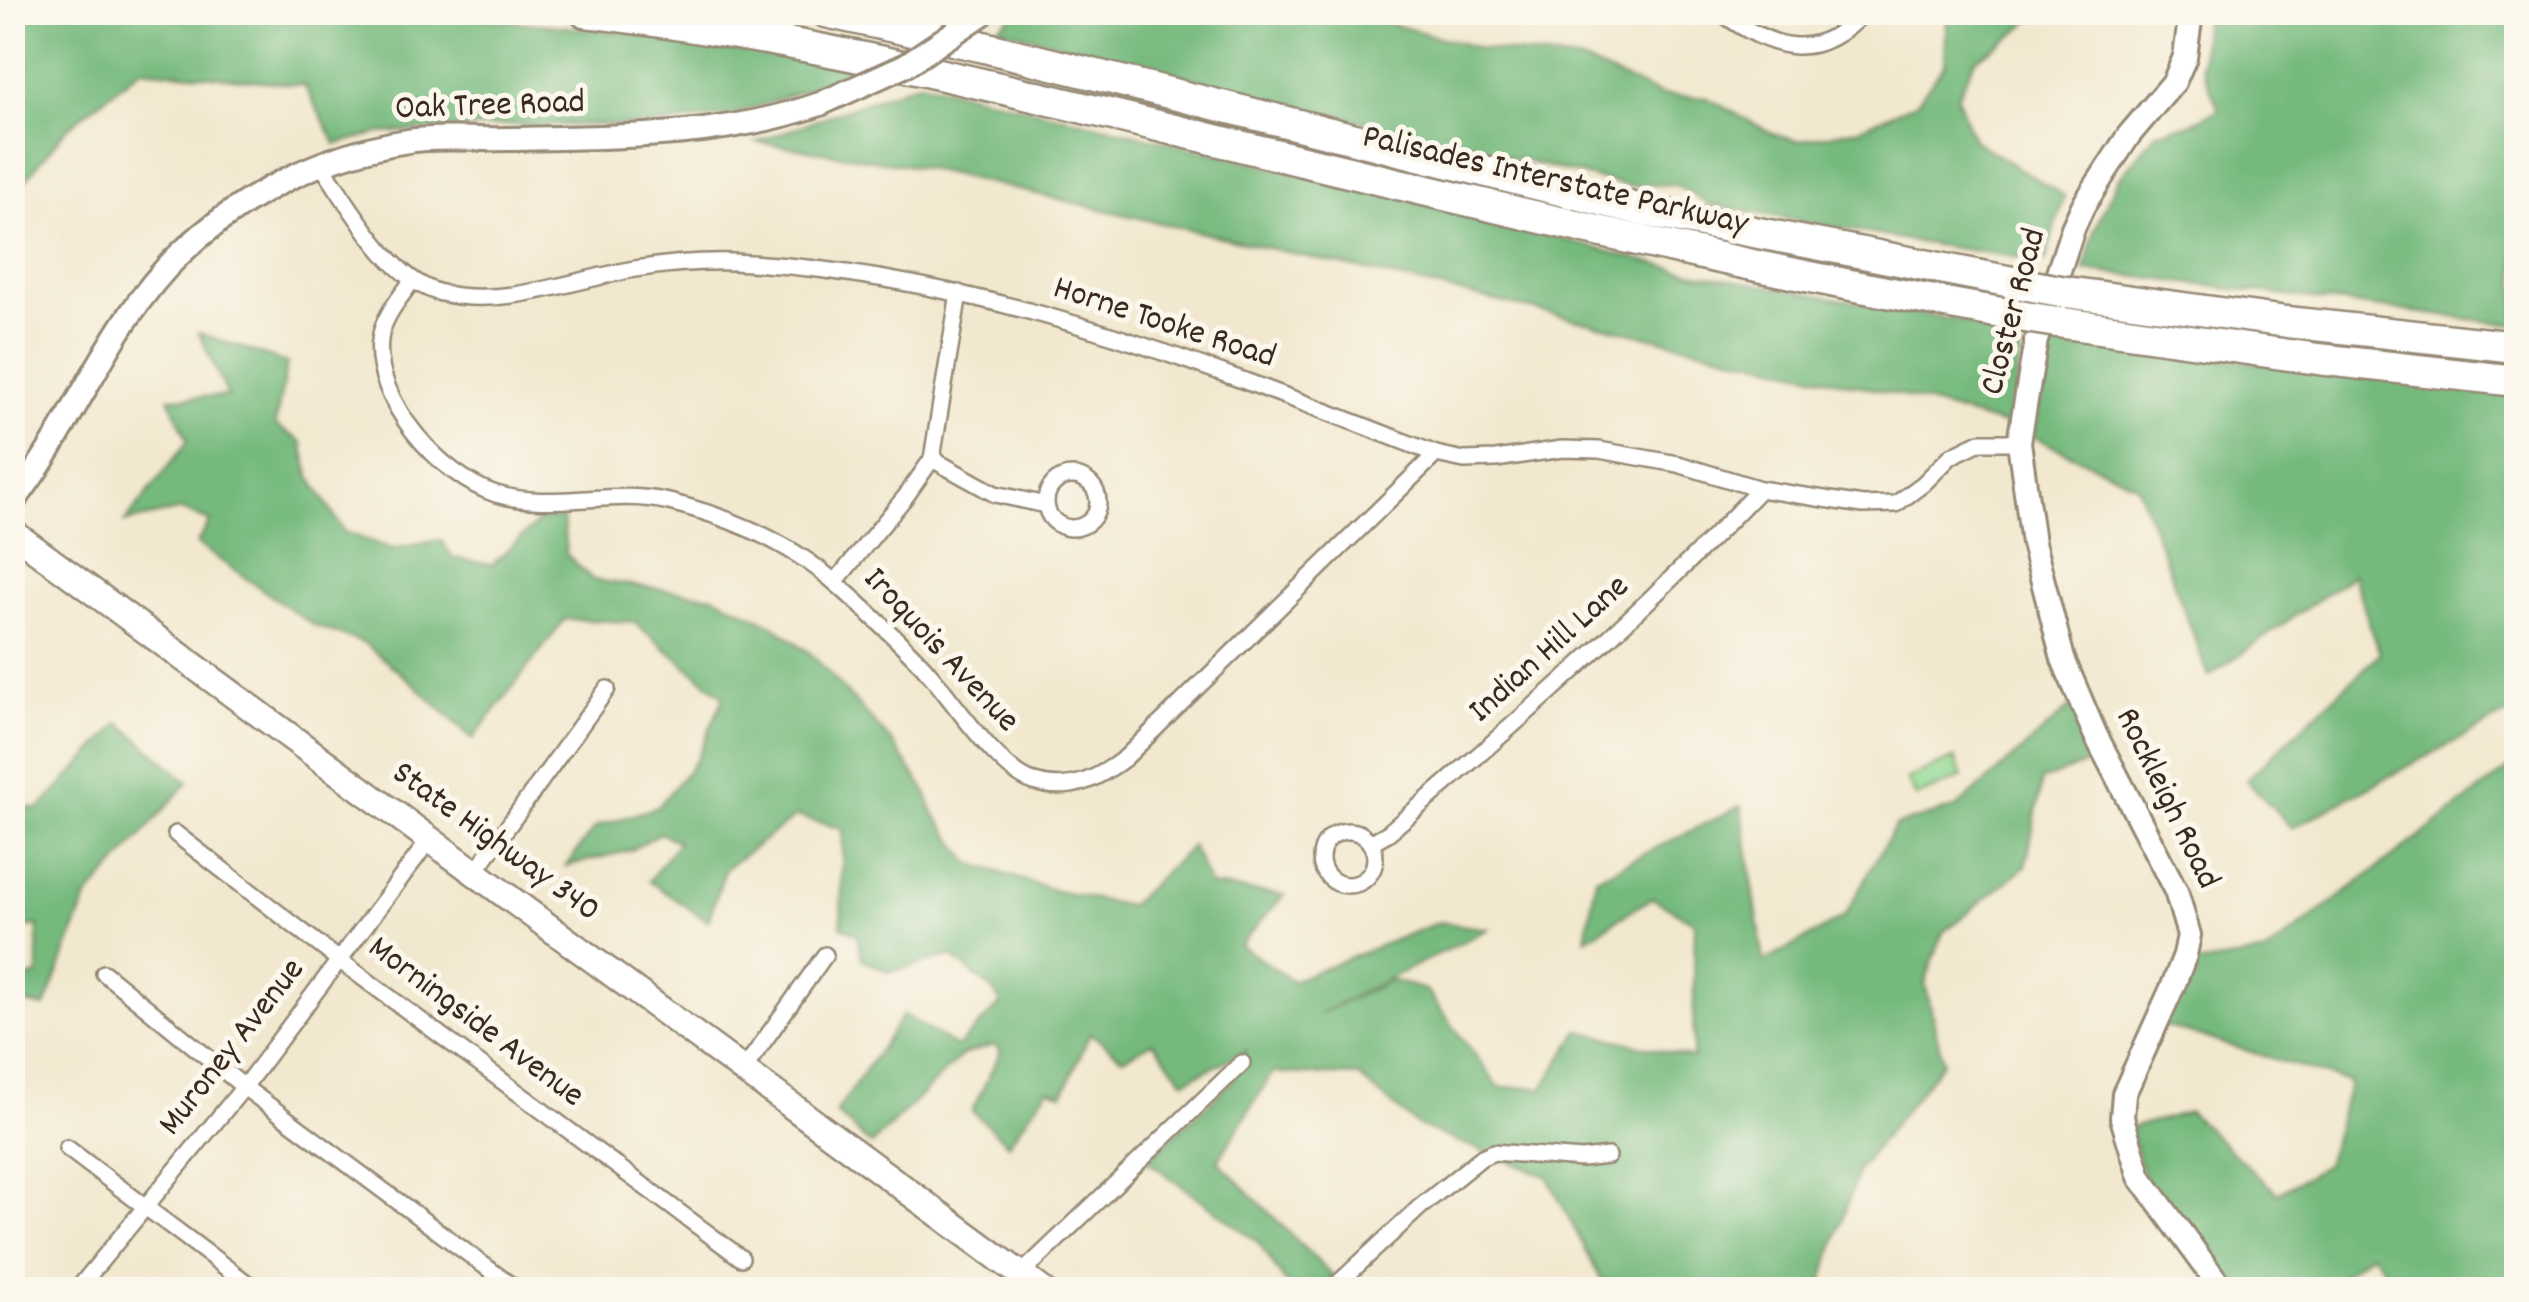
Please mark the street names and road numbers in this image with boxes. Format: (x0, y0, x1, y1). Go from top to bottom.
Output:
street label: Oak Tree Road (394, 79, 586, 135)
street label: Palisades Interstate Parkway (1357, 113, 1753, 251)
street label: Closter Road (1969, 223, 2061, 401)
street label: Horne Tooke Road (1046, 264, 1282, 384)
street label: Iroquois Avenue (850, 557, 1030, 745)
street label: Indian Hill Lane (1458, 564, 1642, 736)
street label: Rockleigh Road (2101, 700, 2231, 898)
street label: State Highway 340 (380, 750, 610, 936)
street label: Morningside Avenue (356, 925, 594, 1121)
street label: Muroney Avenue (148, 948, 318, 1148)

